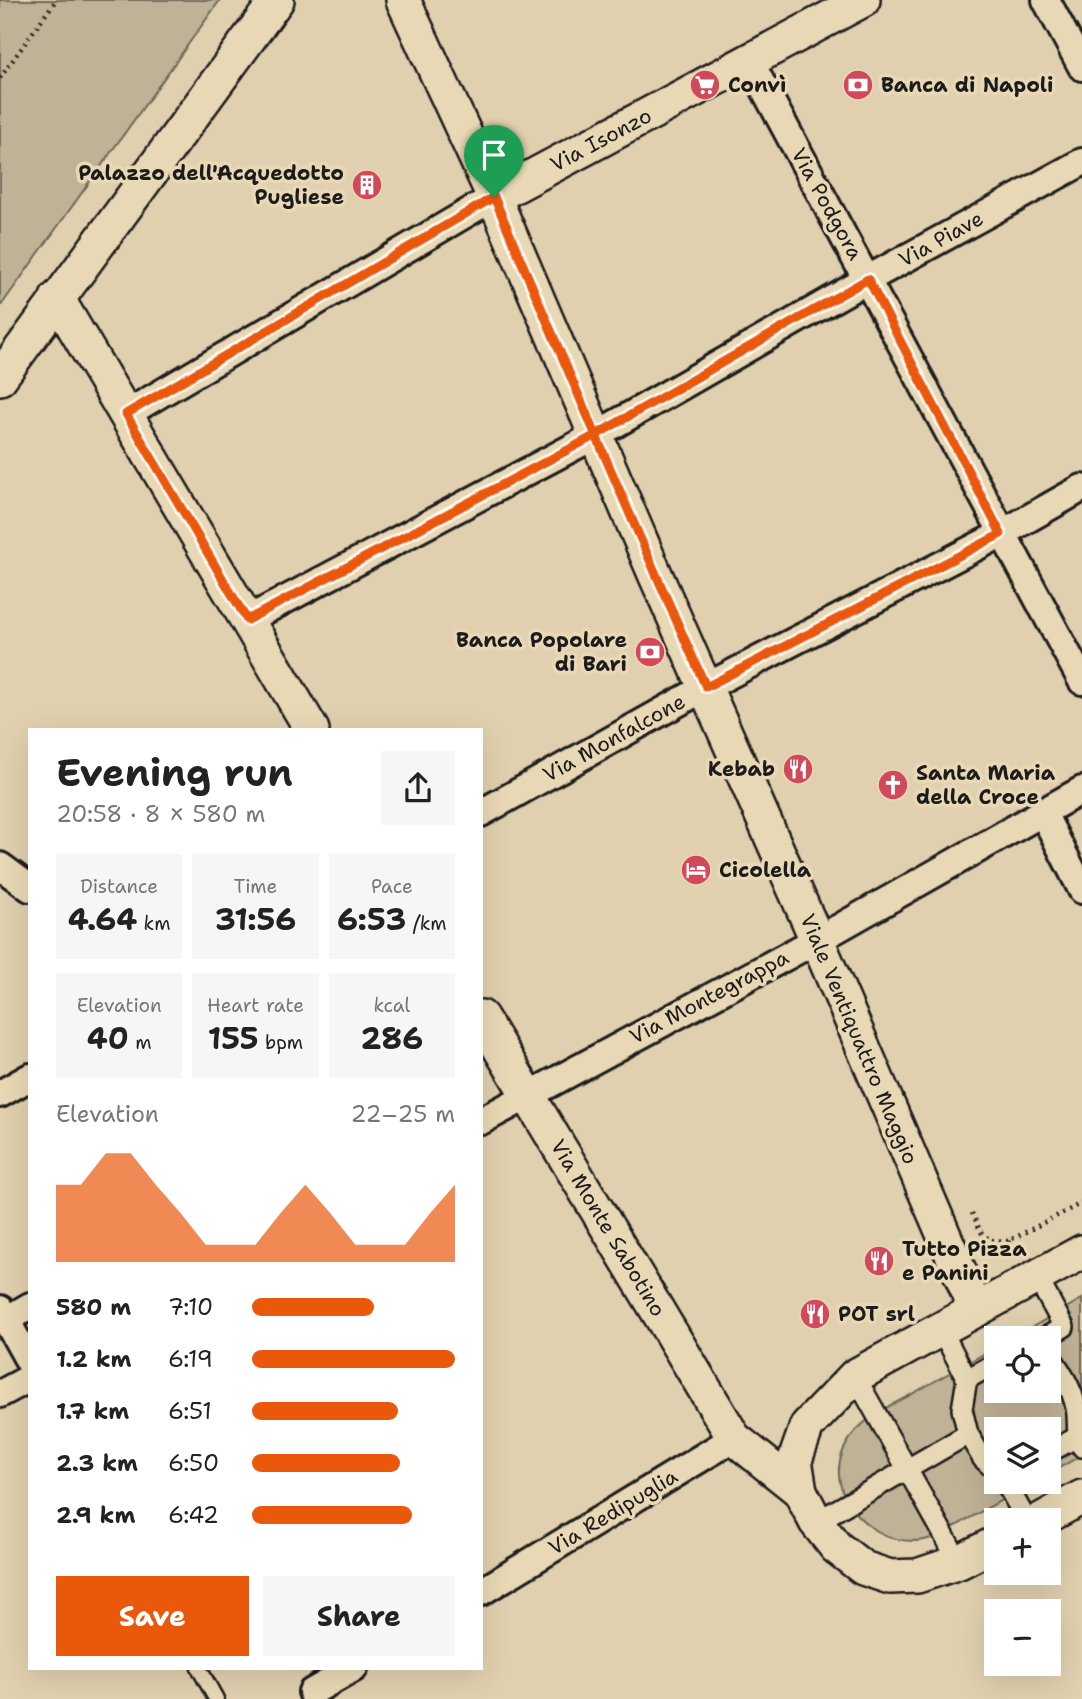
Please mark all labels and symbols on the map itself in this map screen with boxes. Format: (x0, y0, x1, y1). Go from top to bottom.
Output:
supermarket icon: Convì (688, 68, 722, 102)
bank icon: Banca di Napoli (841, 68, 875, 102)
place label: Convì (728, 71, 786, 99)
place label: Banca di Napoli (881, 71, 1053, 99)
street label: Via Isonzo (545, 102, 657, 178)
pin (464, 125, 524, 197)
street label: Via Podgora (785, 143, 869, 265)
place label: Palazzo dell'Acquedotto Pugliese (78, 159, 344, 211)
building icon: Palazzo dell'Acquedotto Pugliese (350, 168, 384, 202)
street label: Via Piave (894, 204, 988, 274)
place label: Banca Popolare di Bari (456, 626, 627, 678)
bank icon: Banca Popolare di Bari (633, 635, 667, 669)
street label: Via Monfalcone (538, 687, 690, 789)
restaurant icon: Kebab (781, 752, 815, 786)
place label: Kebab (708, 755, 775, 783)
place label: Santa Maria della Croce (916, 759, 1056, 811)
church icon: Santa Maria della Croce (876, 768, 910, 802)
hotel icon: Cicolella (679, 853, 713, 887)
place label: Cicolella (719, 856, 812, 884)
street label: Viale Ventiquattro Maggio (794, 910, 924, 1168)
street label: Via Montegrappa (625, 943, 793, 1051)
street label: Via Monte Sabotino (544, 1134, 672, 1322)
place label: Tutto Pizza e Panini (902, 1235, 1027, 1287)
restaurant icon: Tutto Pizza e Panini (862, 1244, 896, 1278)
restaurant icon: POT srl (798, 1297, 832, 1331)
place label: POT srl (838, 1300, 915, 1328)
street label: Via Redipuglia (543, 1462, 683, 1562)

